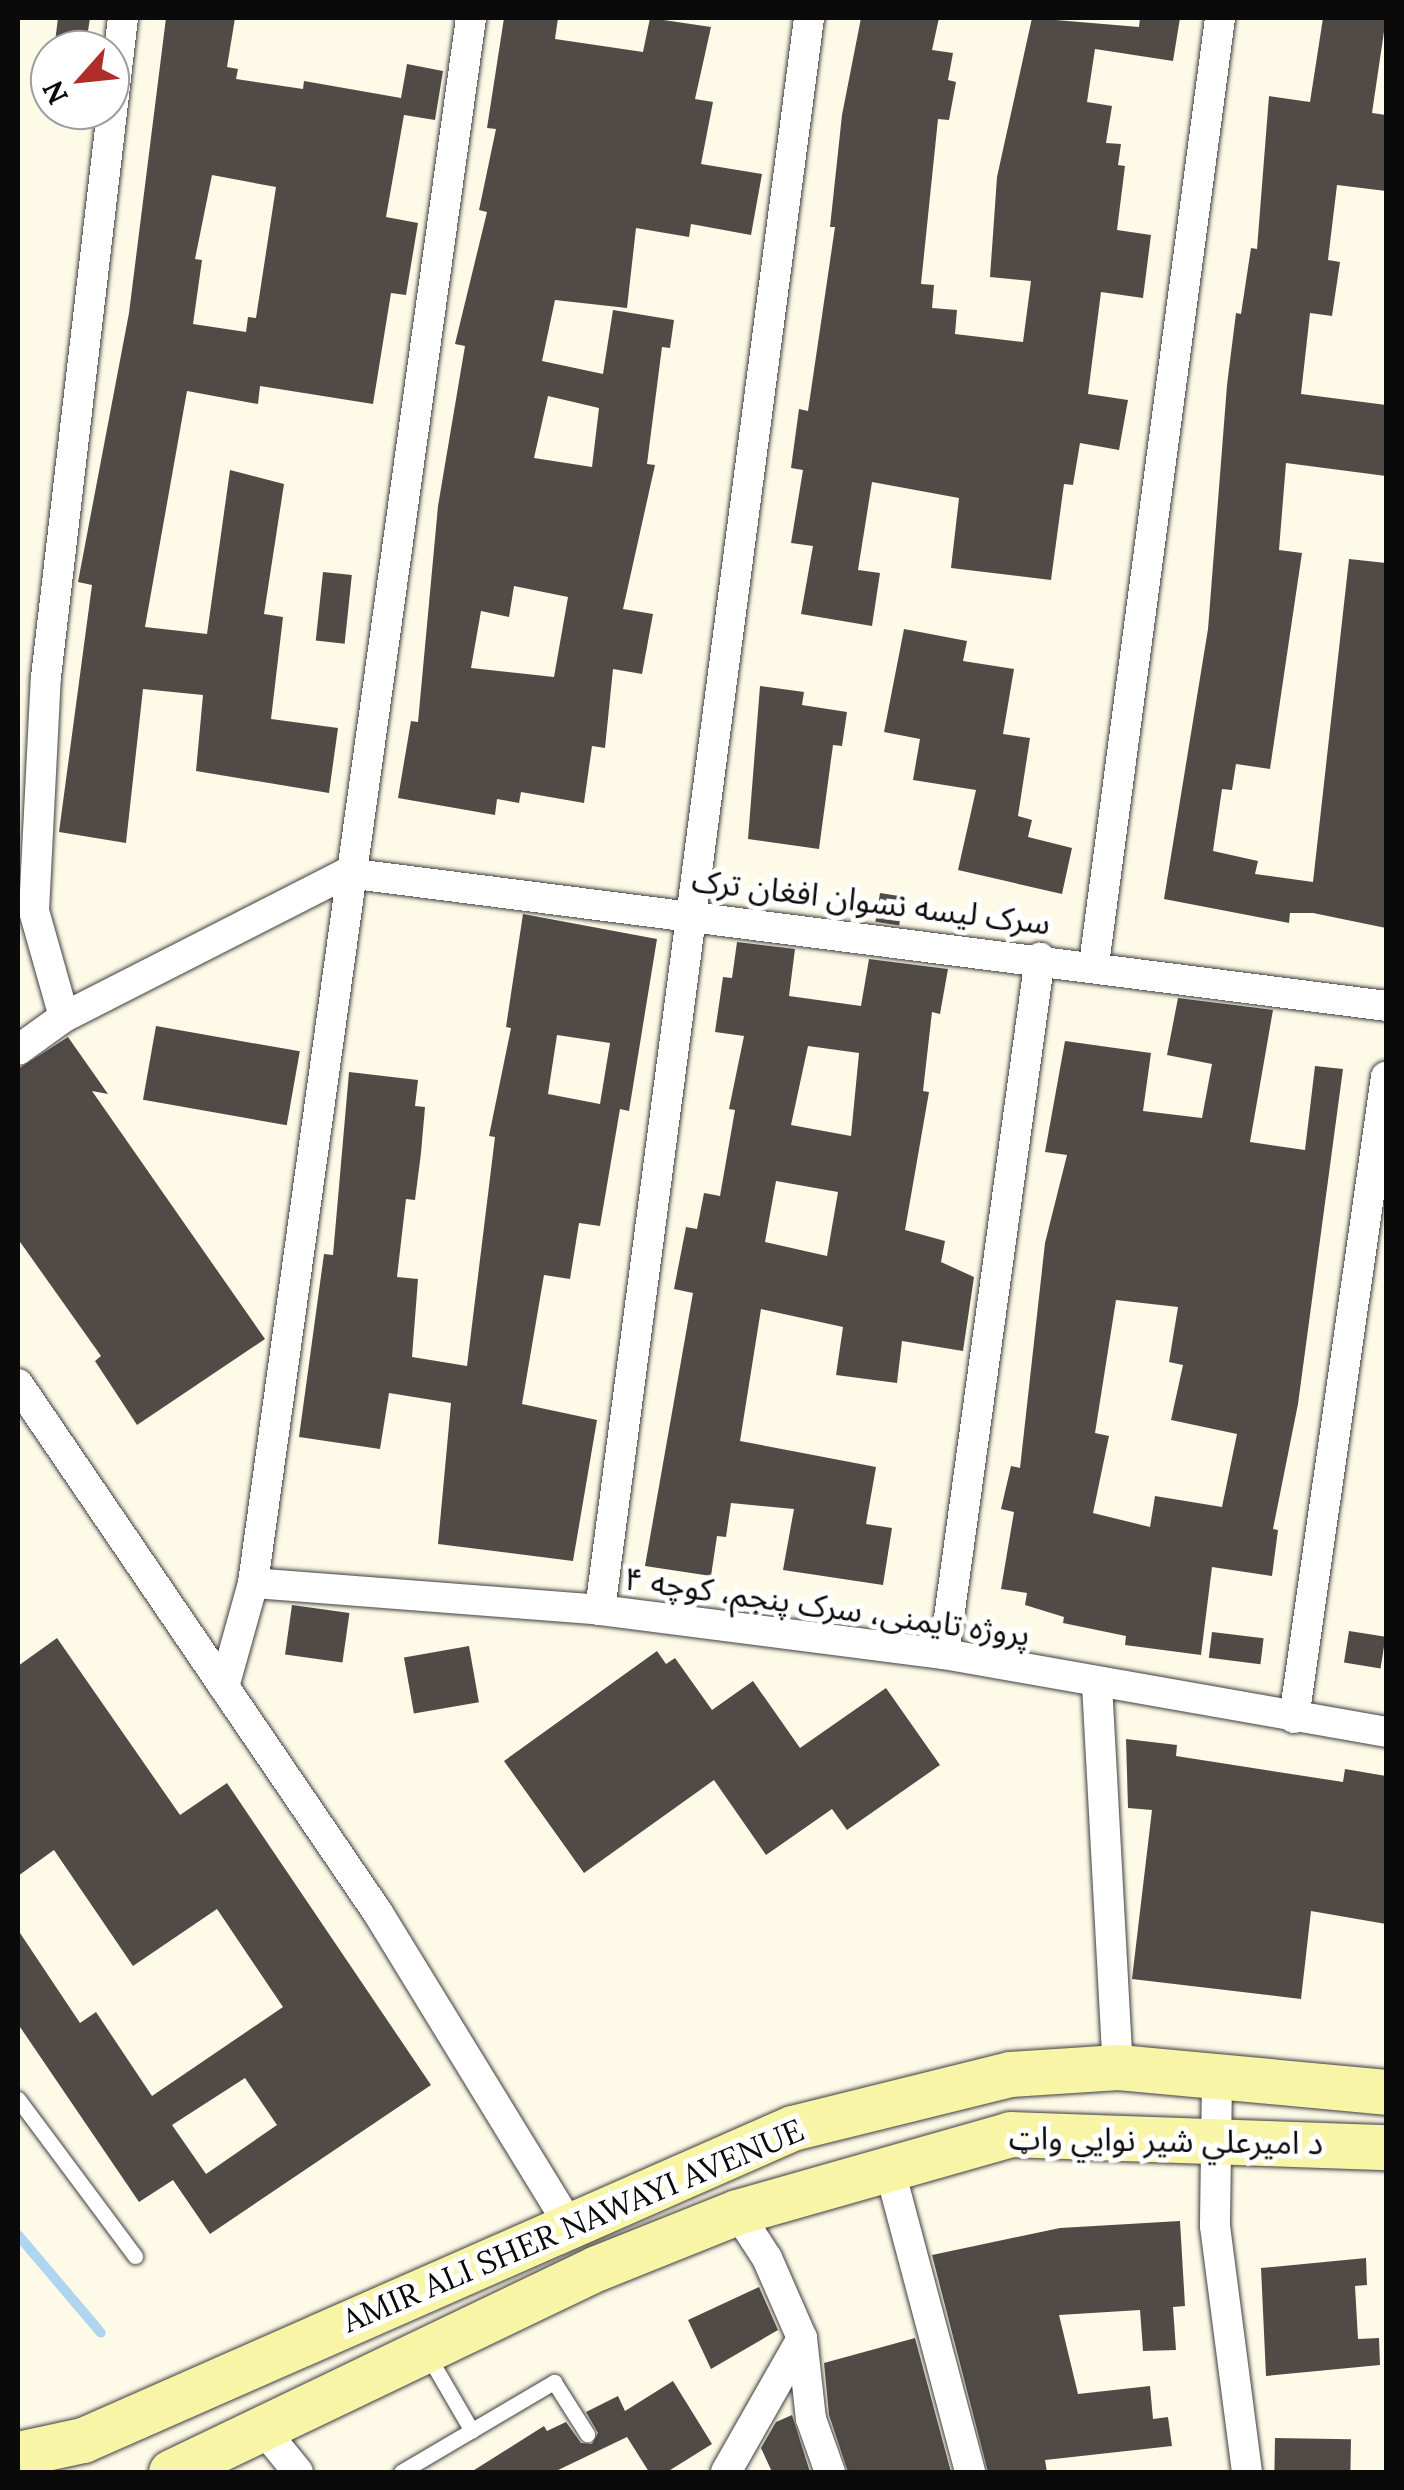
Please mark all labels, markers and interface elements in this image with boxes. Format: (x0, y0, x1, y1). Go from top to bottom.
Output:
north arrow (30, 30, 130, 130)
text: N (34, 75, 76, 111)
street label: سرک لیسه نسوان افغان‌ ترک (690, 861, 1052, 943)
street label: پروژه تایمنی، سرک پنجم، کوچه ۴ (622, 1560, 1032, 1654)
street label: AMIR ALI SHER NAWAYI AVENUE (337, 2111, 809, 2341)
street label: د امیرعلي شیر نوايي واټ (1009, 2119, 1323, 2163)

